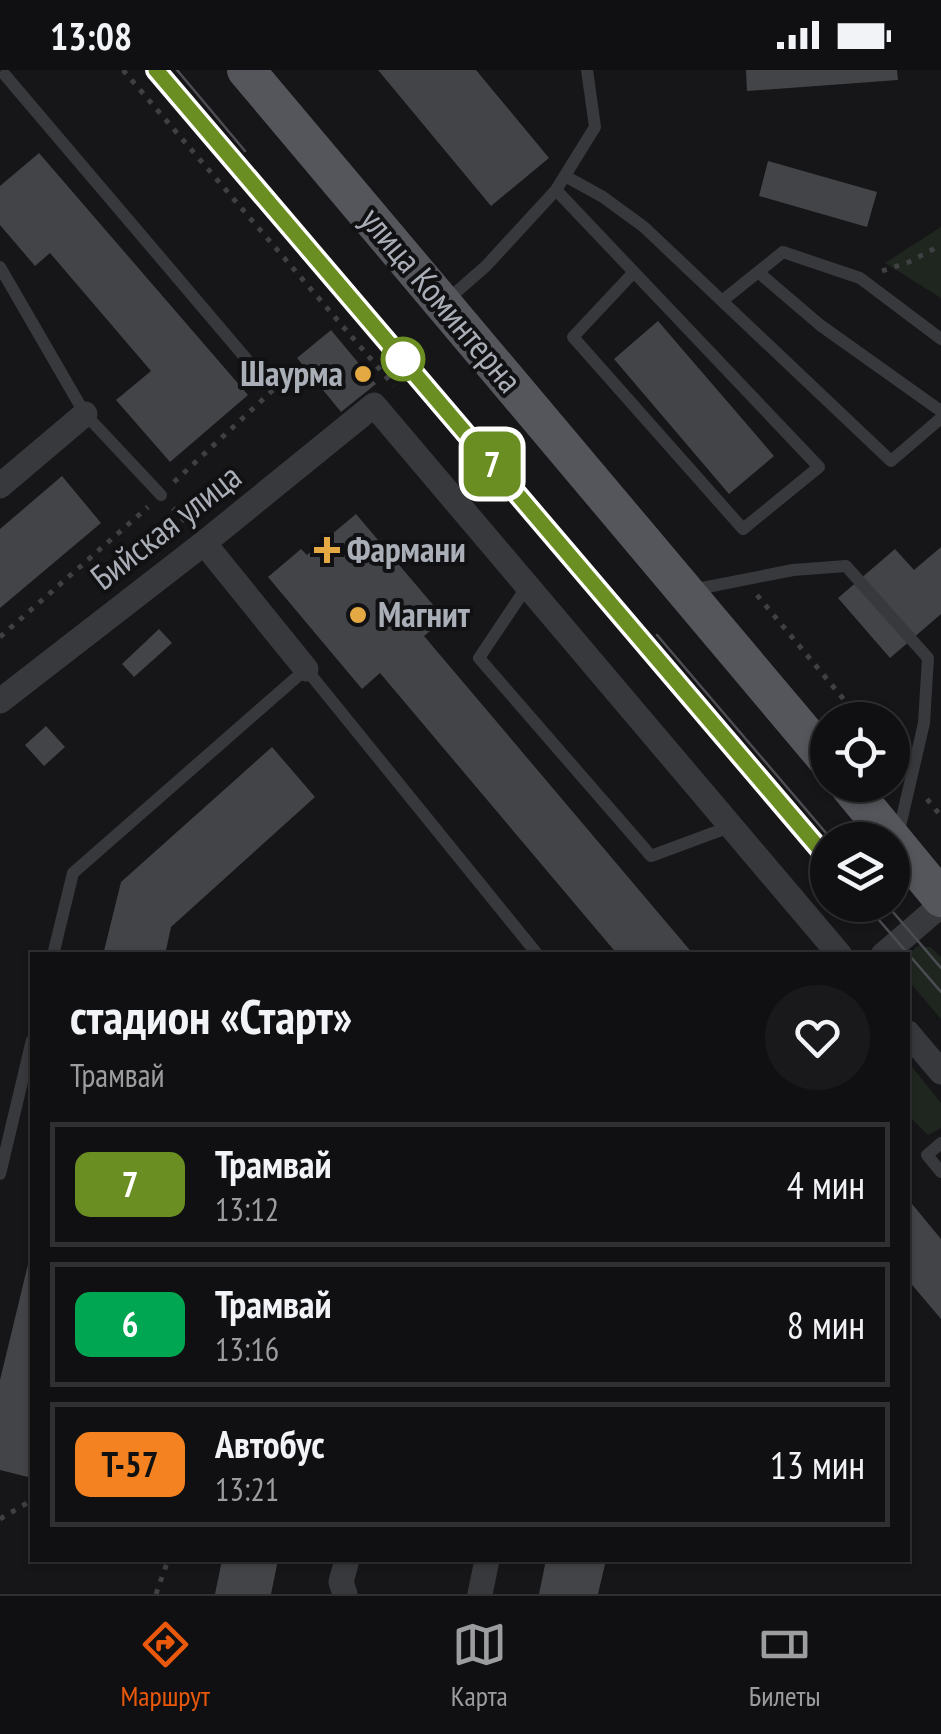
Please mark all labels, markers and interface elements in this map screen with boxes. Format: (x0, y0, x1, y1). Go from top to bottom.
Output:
text: 13:08 (50, 11, 132, 60)
street label: улица Коминтерна (351, 197, 533, 402)
unlabelled marker (382, 338, 424, 380)
place label: Шаурма (240, 350, 343, 396)
marker: Шаурма (352, 363, 374, 385)
line badge: 7 (460, 432, 524, 496)
text: 7 (484, 441, 500, 487)
street label: Бийская улица (81, 453, 250, 599)
place label: Фармани (347, 526, 466, 572)
marker: Фармани (316, 539, 338, 561)
place label: Магнит (378, 591, 471, 637)
marker: Магнит (347, 604, 369, 626)
map controls (810, 702, 910, 922)
button: locate (810, 702, 910, 802)
button: layers (810, 822, 910, 922)
text: стадион «Старт» (70, 985, 352, 1047)
button: heart (765, 985, 870, 1090)
text: Трамвай (70, 1054, 165, 1096)
text: Трамвай (215, 1139, 332, 1188)
text: 4 мин (787, 1160, 865, 1209)
text: 7 (122, 1161, 138, 1207)
text: 13:12 (215, 1188, 279, 1230)
text: Трамвай (215, 1279, 332, 1328)
text: 8 мин (787, 1300, 865, 1349)
text: 6 (122, 1301, 138, 1347)
text: 13:16 (215, 1328, 279, 1370)
text: Автобус (215, 1419, 325, 1468)
text: 13 мин (770, 1440, 865, 1489)
text: Т-57 (102, 1441, 158, 1487)
text: 13:21 (215, 1468, 279, 1510)
tab: Маршрут (120, 1617, 210, 1714)
tab: Карта (451, 1617, 508, 1714)
tab: Билеты (749, 1617, 821, 1714)

